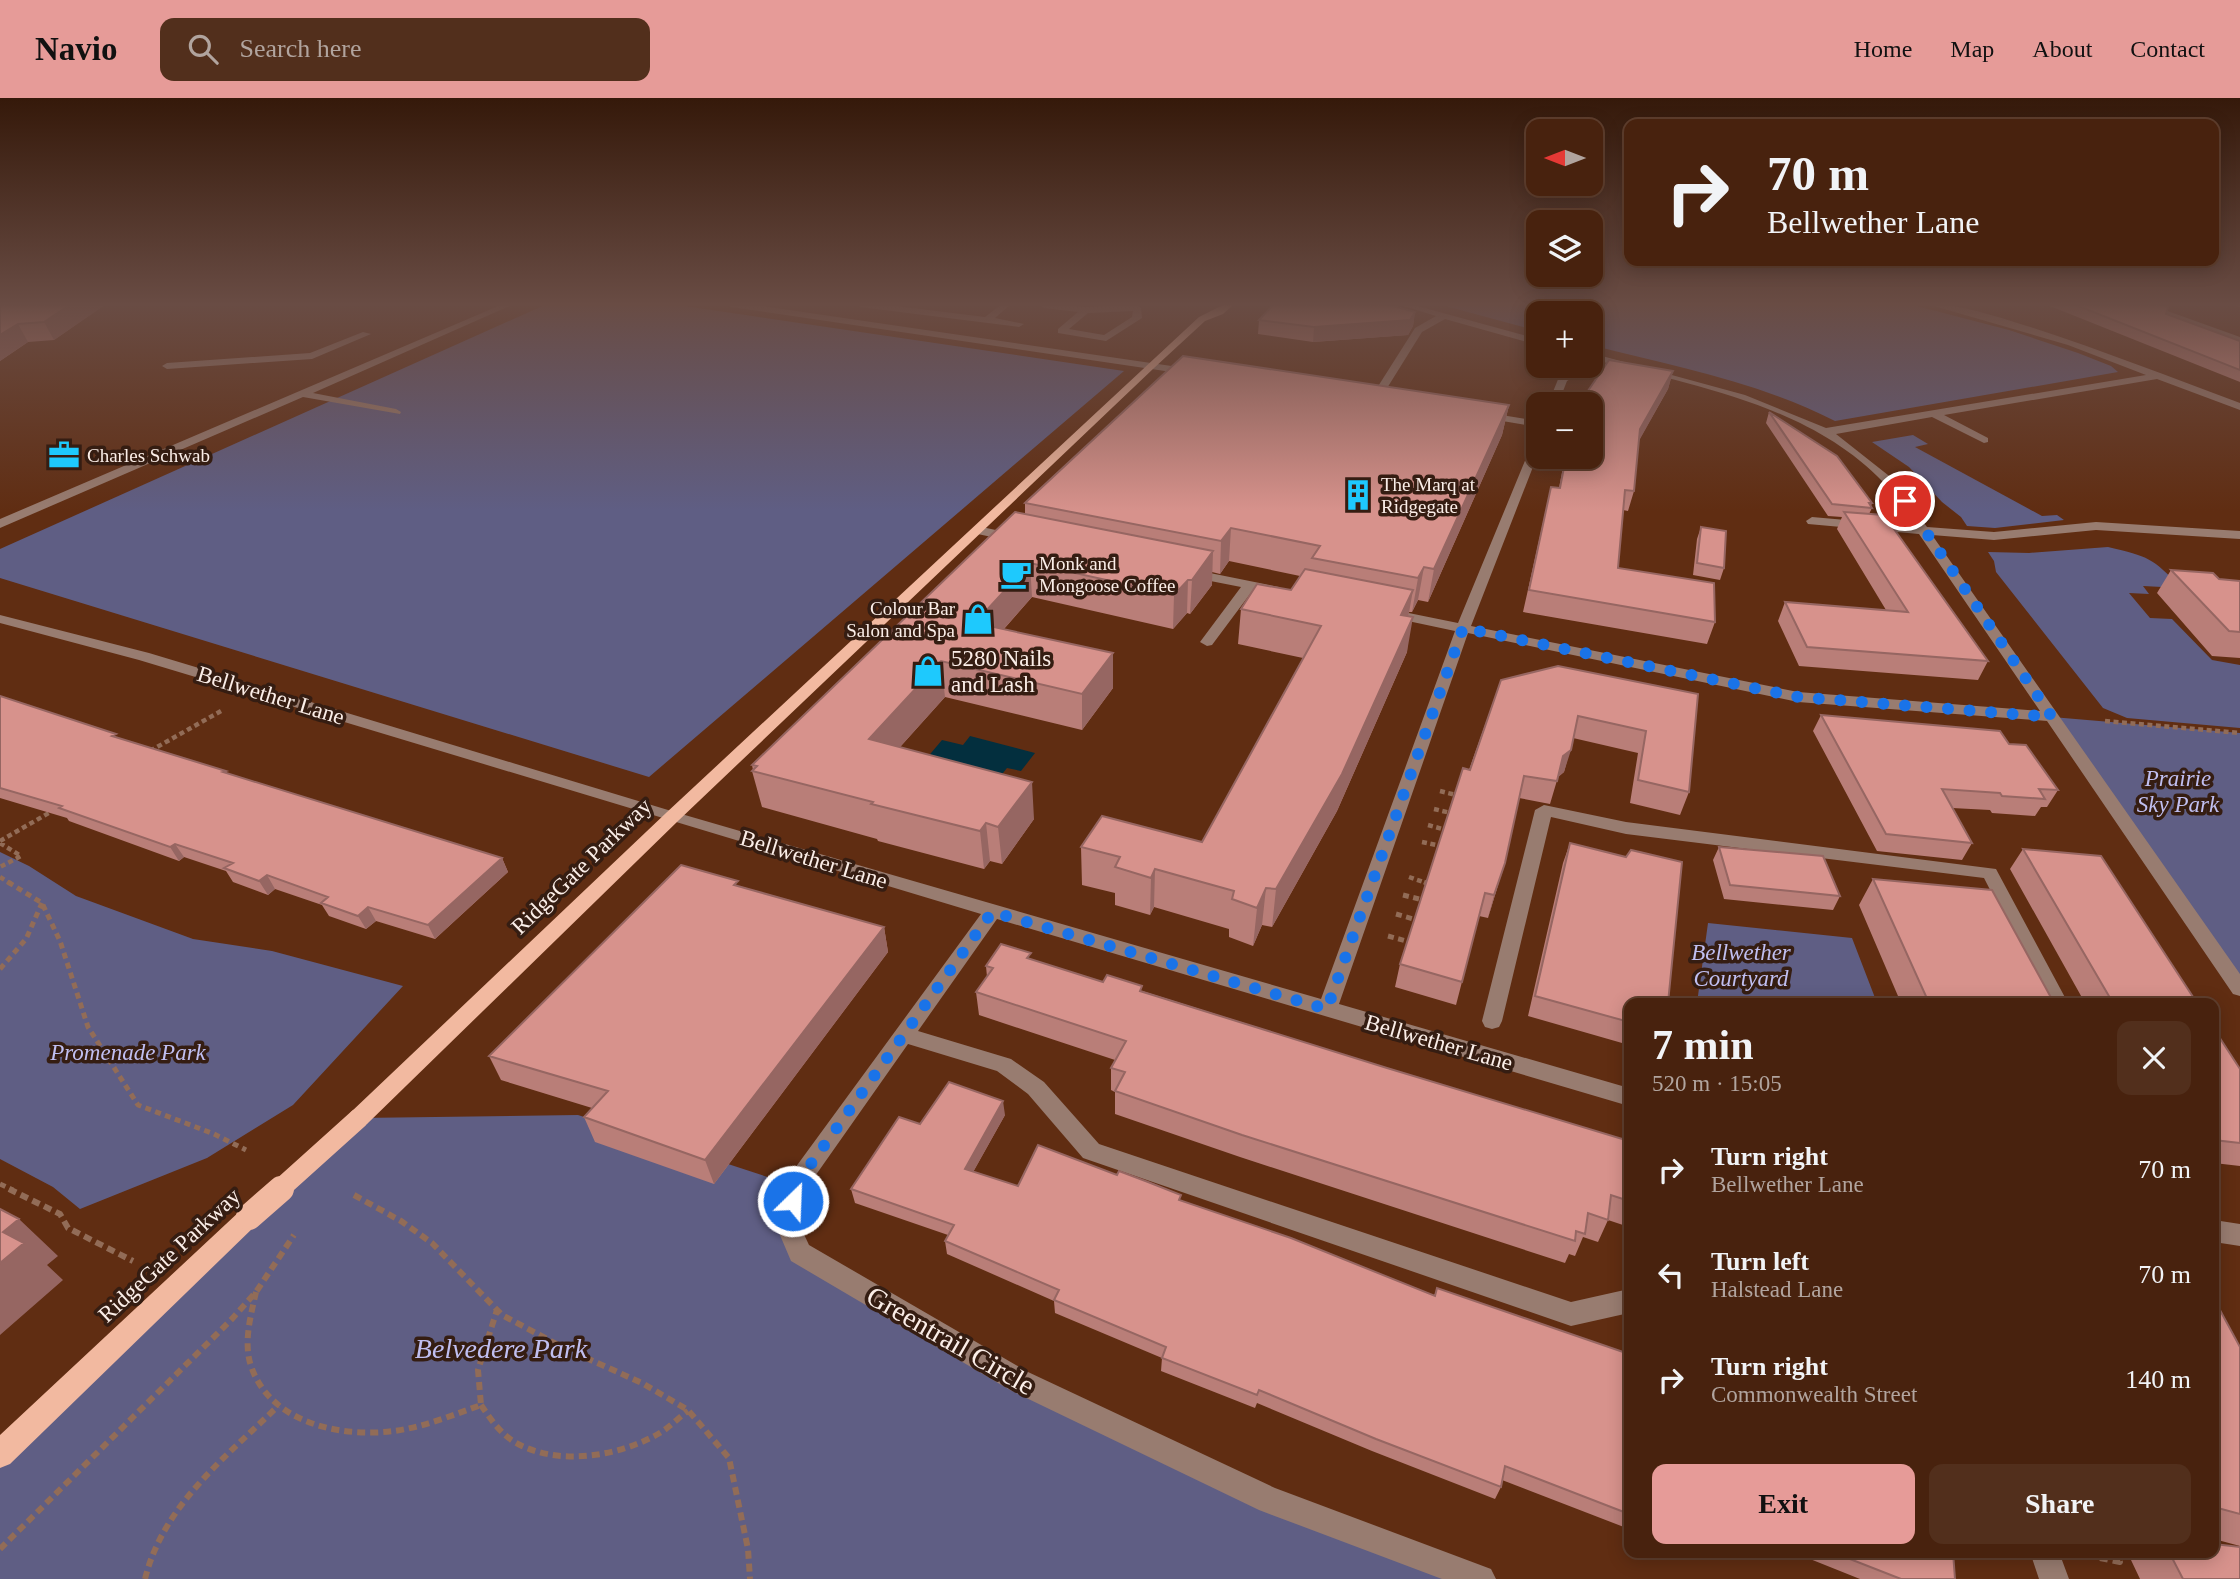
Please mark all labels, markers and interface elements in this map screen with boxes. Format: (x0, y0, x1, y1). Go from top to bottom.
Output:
search box (160, 18, 650, 81)
icon: search (184, 30, 222, 68)
text: Navio (35, 31, 118, 67)
text: Search here (240, 34, 361, 63)
text: Home (1854, 36, 1912, 62)
text: Map (1950, 36, 1994, 62)
text: About (2032, 36, 2092, 62)
text: Contact (2130, 36, 2205, 62)
north arrow (1526, 119, 1603, 196)
map controls (1526, 119, 1603, 469)
text: 70 m (1767, 146, 1869, 201)
icon: right (1652, 147, 1743, 238)
text: Bellwether Lane (1767, 204, 1979, 240)
button: layers (1526, 210, 1603, 287)
button: + (1526, 301, 1603, 378)
button: − (1526, 392, 1603, 469)
office icon: Charles Schwab (47, 438, 81, 472)
place label: Charles Schwab (87, 445, 210, 466)
pin (1875, 471, 1935, 531)
place label: The Marq at Ridgegate (1381, 474, 1476, 517)
building icon: The Marq at Ridgegate (1341, 478, 1375, 512)
icon: arrive (1886, 482, 1924, 520)
place label: Monk and Mongoose Coffee (1039, 553, 1175, 596)
cafe icon: Monk and Mongoose Coffee (999, 557, 1033, 591)
place label: Colour Bar Salon and Spa (846, 598, 956, 641)
shop icon: Colour Bar Salon and Spa (961, 602, 995, 636)
place label: 5280 Nails and Lash (951, 646, 1051, 697)
shop icon: 5280 Nails and Lash (911, 654, 945, 688)
street label: Bellwether Lane (194, 661, 347, 730)
park label: Prairie Sky Park (2137, 766, 2220, 817)
street label: RidgeGate Parkway (506, 793, 657, 939)
street label: Bellwether Lane (737, 825, 890, 894)
park label: Bellwether Courtyard (1691, 940, 1792, 991)
street label: Bellwether Lane (1362, 1009, 1516, 1076)
button: close (2117, 1021, 2191, 1095)
text: 7 min (1652, 1022, 1754, 1068)
park label: Promenade Park (49, 1040, 207, 1065)
text: 520 m · 15:05 (1652, 1071, 1782, 1096)
text: Turn right (1711, 1142, 1828, 1171)
icon: right (1652, 1151, 1690, 1189)
text: 70 m (2138, 1155, 2191, 1184)
position arrow (756, 1164, 830, 1238)
text: Bellwether Lane (1711, 1172, 1864, 1197)
street label: RidgeGate Parkway (93, 1183, 246, 1327)
text: Turn left (1711, 1247, 1809, 1276)
icon: left (1652, 1256, 1690, 1294)
text: 70 m (2138, 1260, 2191, 1289)
text: Halstead Lane (1711, 1277, 1843, 1302)
street label: Greentrail Circle (861, 1280, 1040, 1401)
park label: Belvedere Park (415, 1333, 588, 1364)
text: Turn right (1711, 1352, 1828, 1381)
icon: right (1652, 1361, 1690, 1399)
text: 140 m (2125, 1365, 2191, 1394)
text: Commonwealth Street (1711, 1382, 1917, 1407)
button: Exit (1652, 1464, 1915, 1544)
button: Share (1929, 1464, 2191, 1544)

